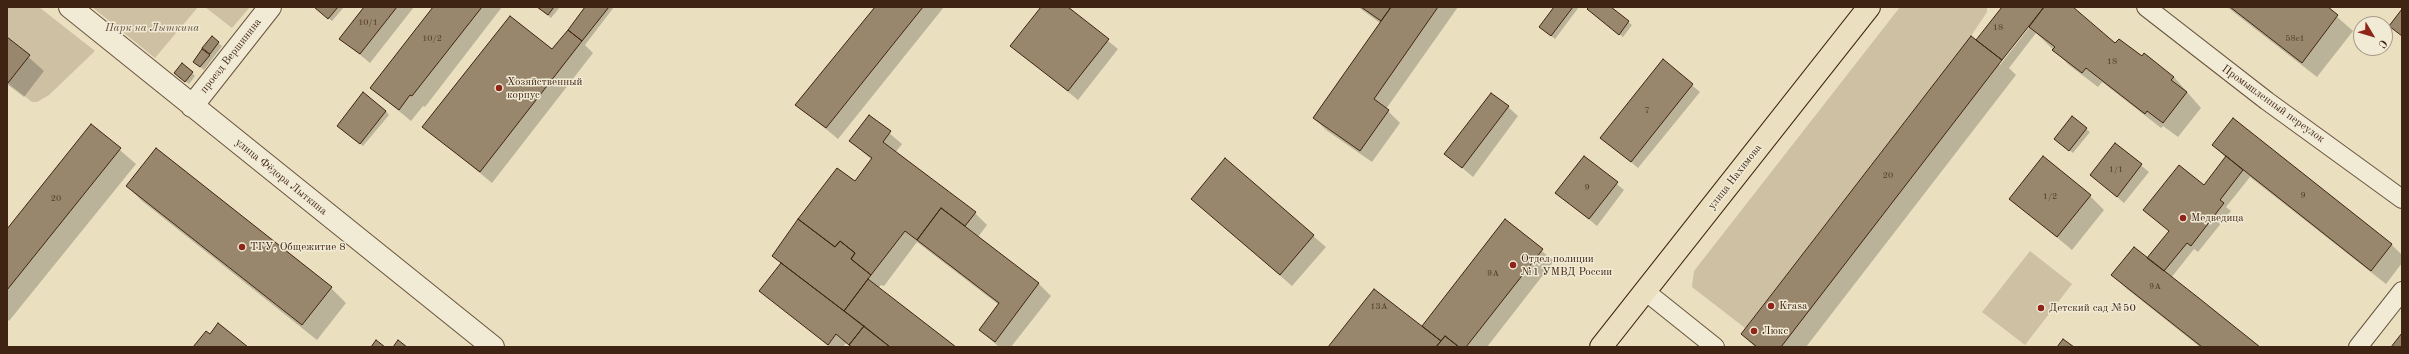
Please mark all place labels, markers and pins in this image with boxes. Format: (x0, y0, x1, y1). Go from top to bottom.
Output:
place label: Хозяйственный корпус (507, 75, 582, 101)
marker: Хозяйственный корпус (494, 83, 504, 93)
place label: Медведица (2191, 211, 2244, 225)
marker: Медведица (2178, 213, 2188, 223)
place label: ТГУ, Общежитие 8 (250, 240, 346, 254)
marker: ТГУ, Общежитие 8 (237, 242, 247, 252)
place label: Отдел полиции №1 УМВД России (1521, 252, 1612, 278)
marker: Отдел полиции №1 УМВД России (1508, 260, 1518, 270)
place label: Krasa (1779, 299, 1807, 313)
marker: Krasa (1766, 301, 1776, 311)
place label: Детский сад №50 (2049, 301, 2136, 315)
marker: Детский сад №50 (2036, 303, 2046, 313)
place label: Люкс (1762, 324, 1788, 338)
marker: Люкс (1749, 326, 1759, 336)

